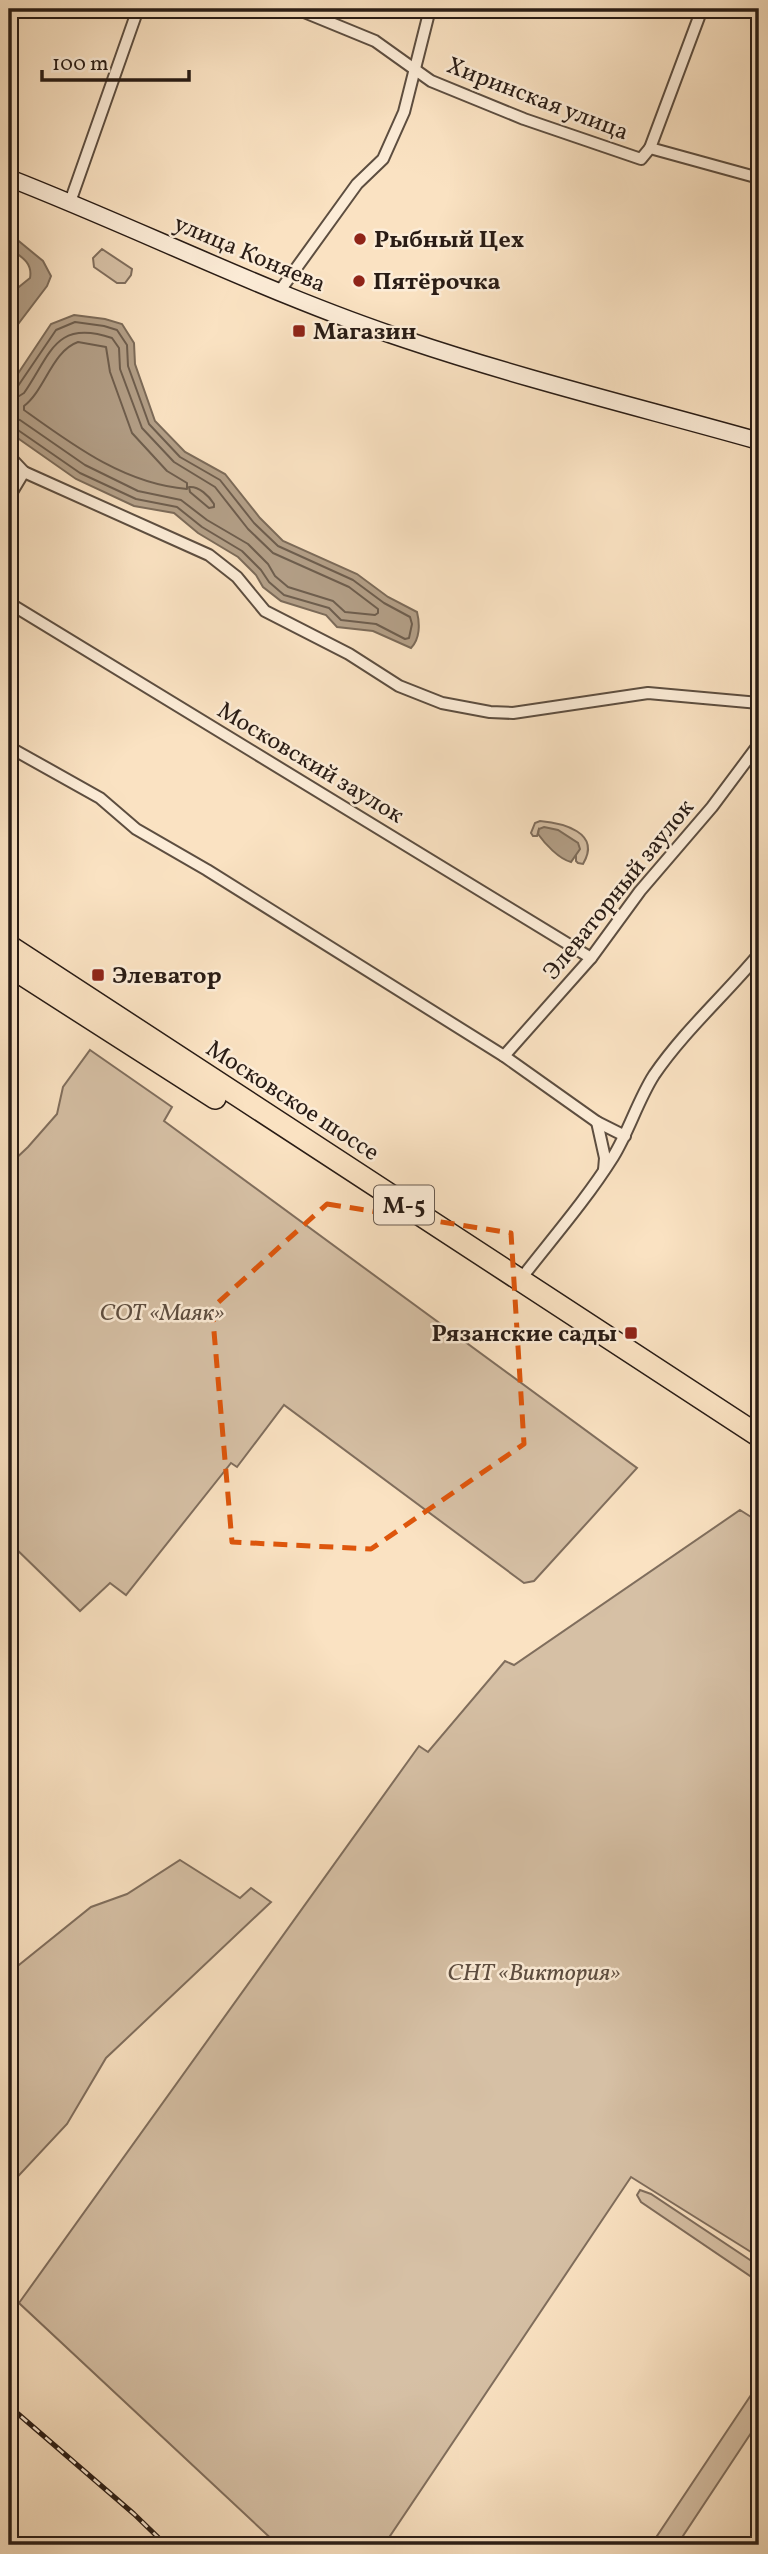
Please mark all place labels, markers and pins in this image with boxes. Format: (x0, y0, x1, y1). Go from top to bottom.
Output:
place label: Рыбный Цех (374, 224, 524, 258)
marker: Рыбный Цех (352, 231, 368, 247)
place label: Пятёрочка (373, 266, 501, 300)
marker: Пятёрочка (351, 273, 367, 289)
place label: Магазин (313, 316, 416, 350)
marker: Магазин (291, 323, 307, 339)
place label: Элеватор (112, 960, 222, 994)
marker: Элеватор (90, 967, 106, 983)
place label: Рязанские сады (431, 1318, 617, 1352)
marker: Рязанские сады (623, 1325, 639, 1341)

